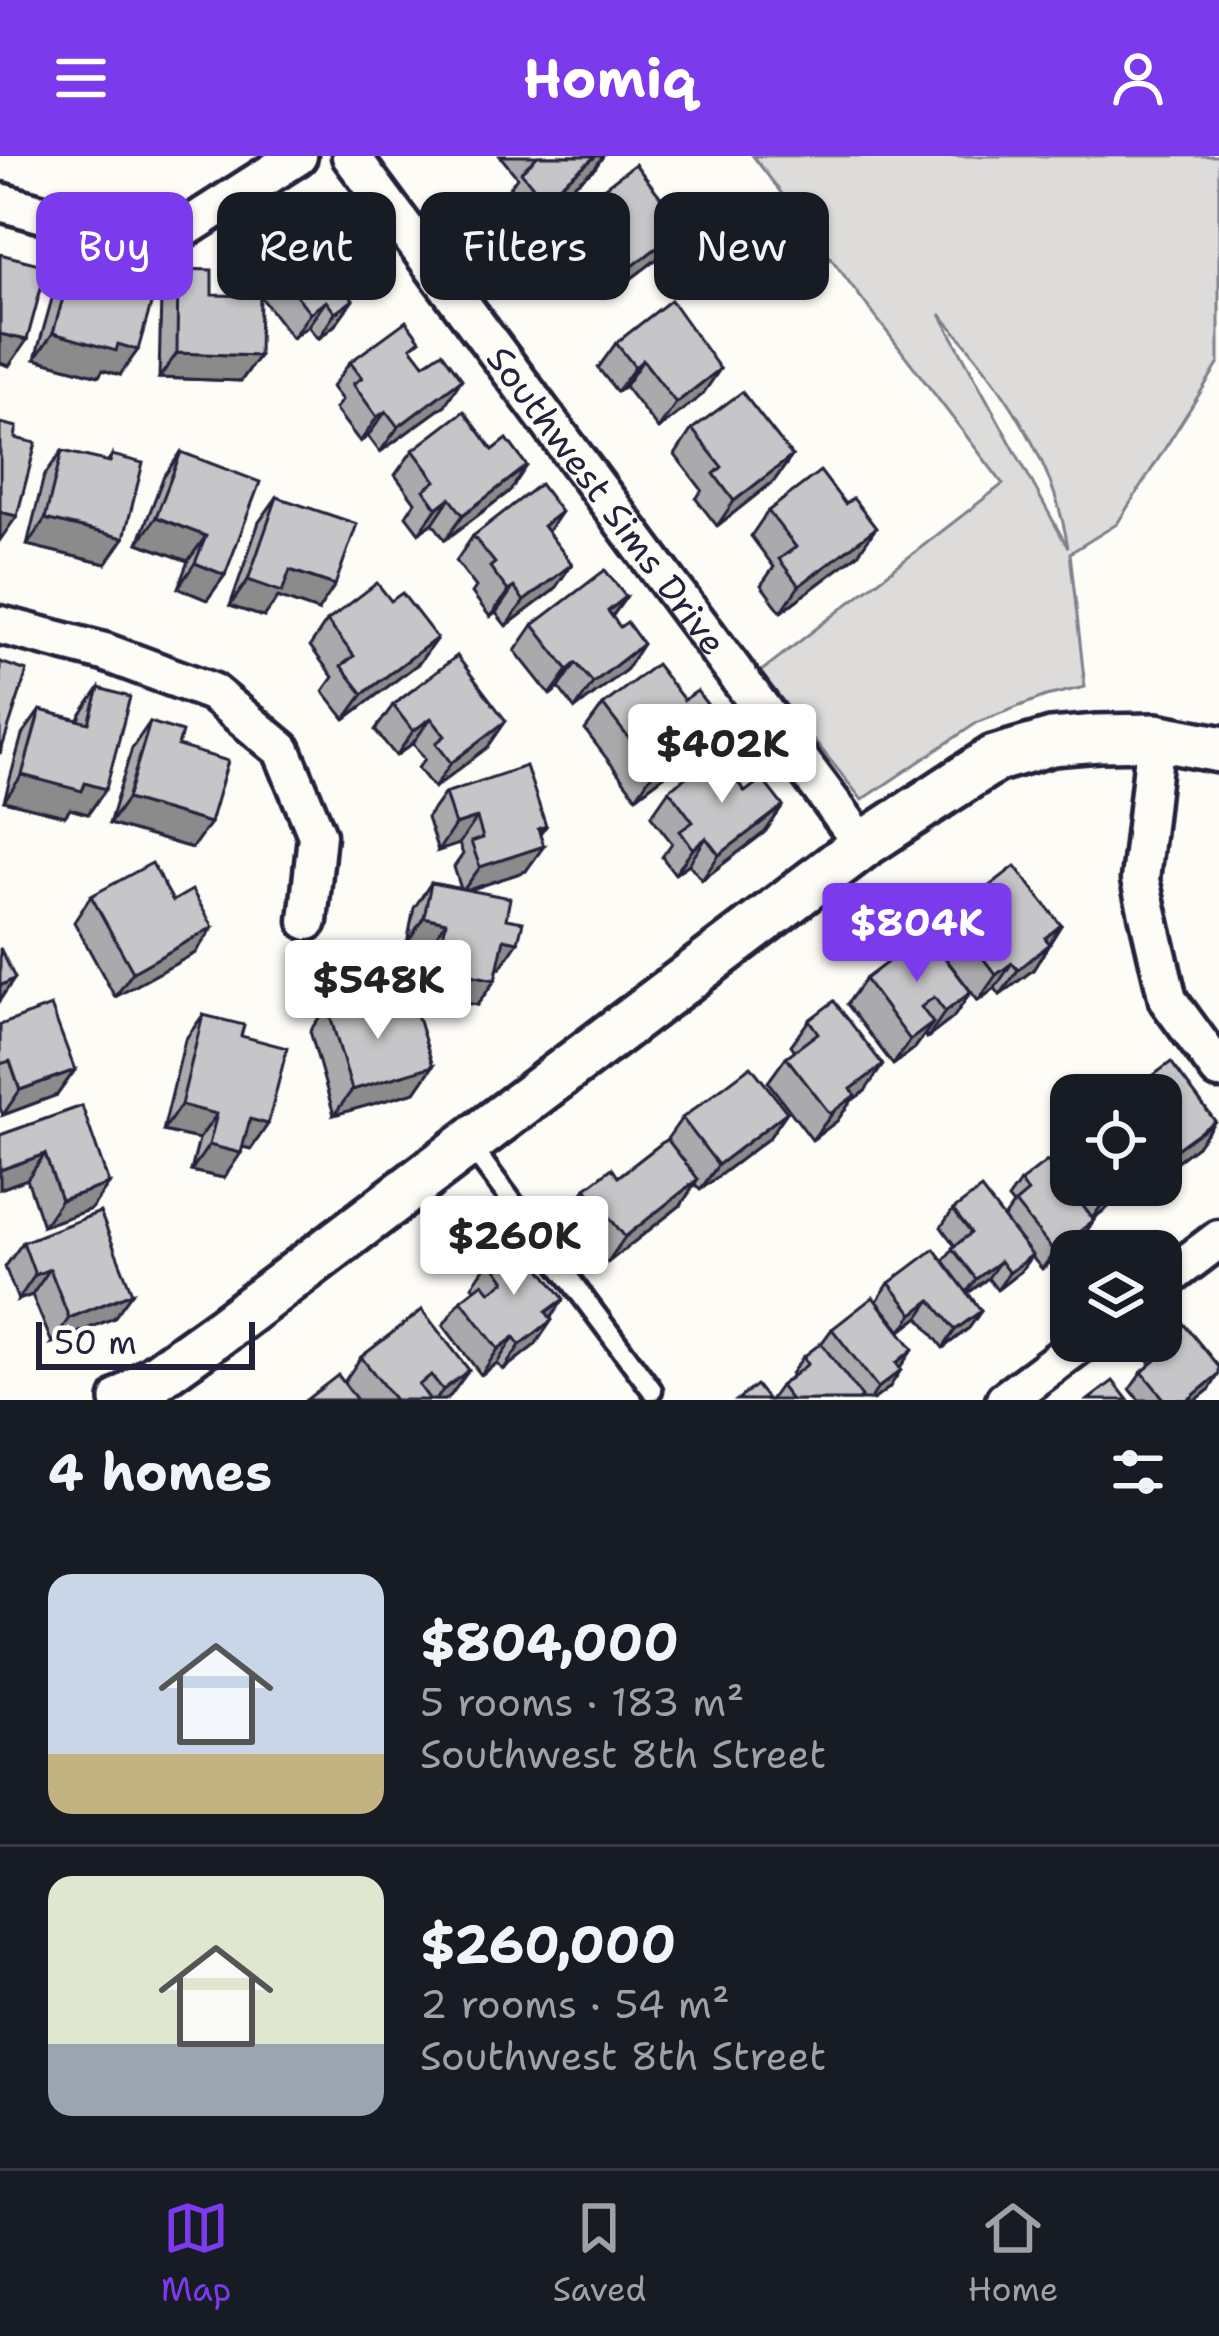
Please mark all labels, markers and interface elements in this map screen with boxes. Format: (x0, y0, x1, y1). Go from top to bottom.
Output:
text: Homiq (523, 42, 696, 114)
icon: menu (48, 45, 114, 111)
icon: person (1105, 45, 1171, 111)
chip: Buy (36, 192, 193, 300)
chip: Rent (217, 192, 396, 300)
chip: Filters (420, 192, 630, 300)
chip: New (654, 192, 829, 300)
street label: Southwest Sims Drive (476, 336, 738, 665)
pin: $402K (638, 704, 806, 806)
text: $402K (655, 717, 789, 769)
pin: $804K (833, 883, 1001, 985)
text: $804K (849, 896, 985, 948)
pin: $548K (294, 940, 462, 1042)
text: $548K (312, 953, 444, 1005)
map controls (1050, 1074, 1182, 1362)
button: locate (1050, 1074, 1182, 1206)
pin: $260K (430, 1196, 598, 1298)
text: $260K (447, 1209, 581, 1261)
button: layers (1050, 1230, 1182, 1362)
scale bar (36, 1316, 255, 1369)
text: 50 m (54, 1320, 137, 1365)
text: 4 homes (48, 1438, 272, 1506)
icon: filters (1105, 1439, 1171, 1505)
text: $804,000 (420, 1608, 679, 1676)
icon: home (144, 1622, 288, 1766)
text: 5 rooms · 183 m² (420, 1676, 744, 1728)
text: Southwest 8th Street (420, 1728, 826, 1780)
text: $260,000 (420, 1910, 676, 1978)
icon: home (144, 1924, 288, 2068)
text: 2 rooms · 54 m² (420, 1978, 730, 2030)
text: Southwest 8th Street (420, 2030, 826, 2082)
tab: Map (161, 2195, 231, 2312)
tab: Saved (553, 2195, 646, 2312)
tab: Home (968, 2195, 1058, 2312)

